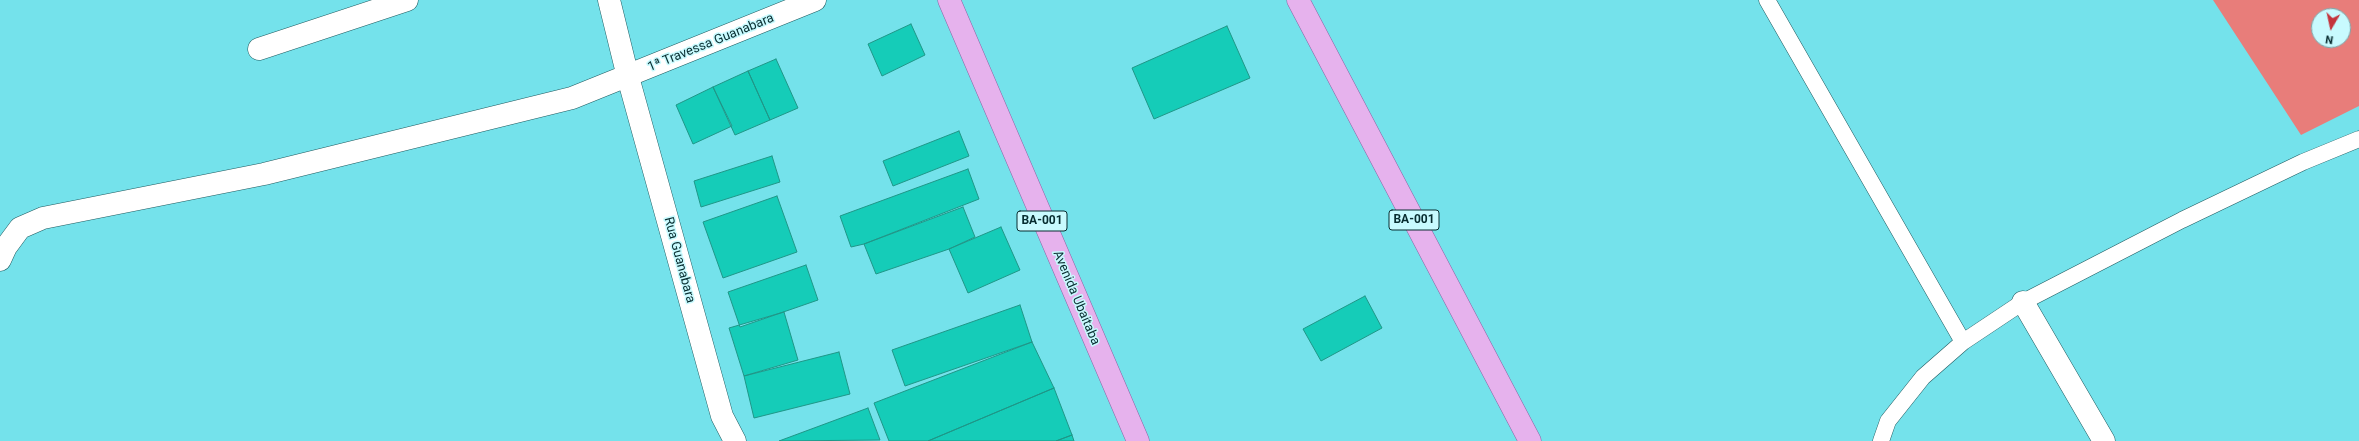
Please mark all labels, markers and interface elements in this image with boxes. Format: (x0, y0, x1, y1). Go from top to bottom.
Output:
north arrow (2311, 8, 2351, 48)
street label: 1ª Travessa Guanabara (646, 11, 776, 75)
text: N (2324, 32, 2334, 46)
road number: BA-001 (1389, 210, 1439, 230)
road number: BA-001 (1017, 211, 1067, 231)
street label: Rua Guanabara (660, 215, 698, 305)
street label: Avenida Ubaitaba (1049, 249, 1103, 347)

